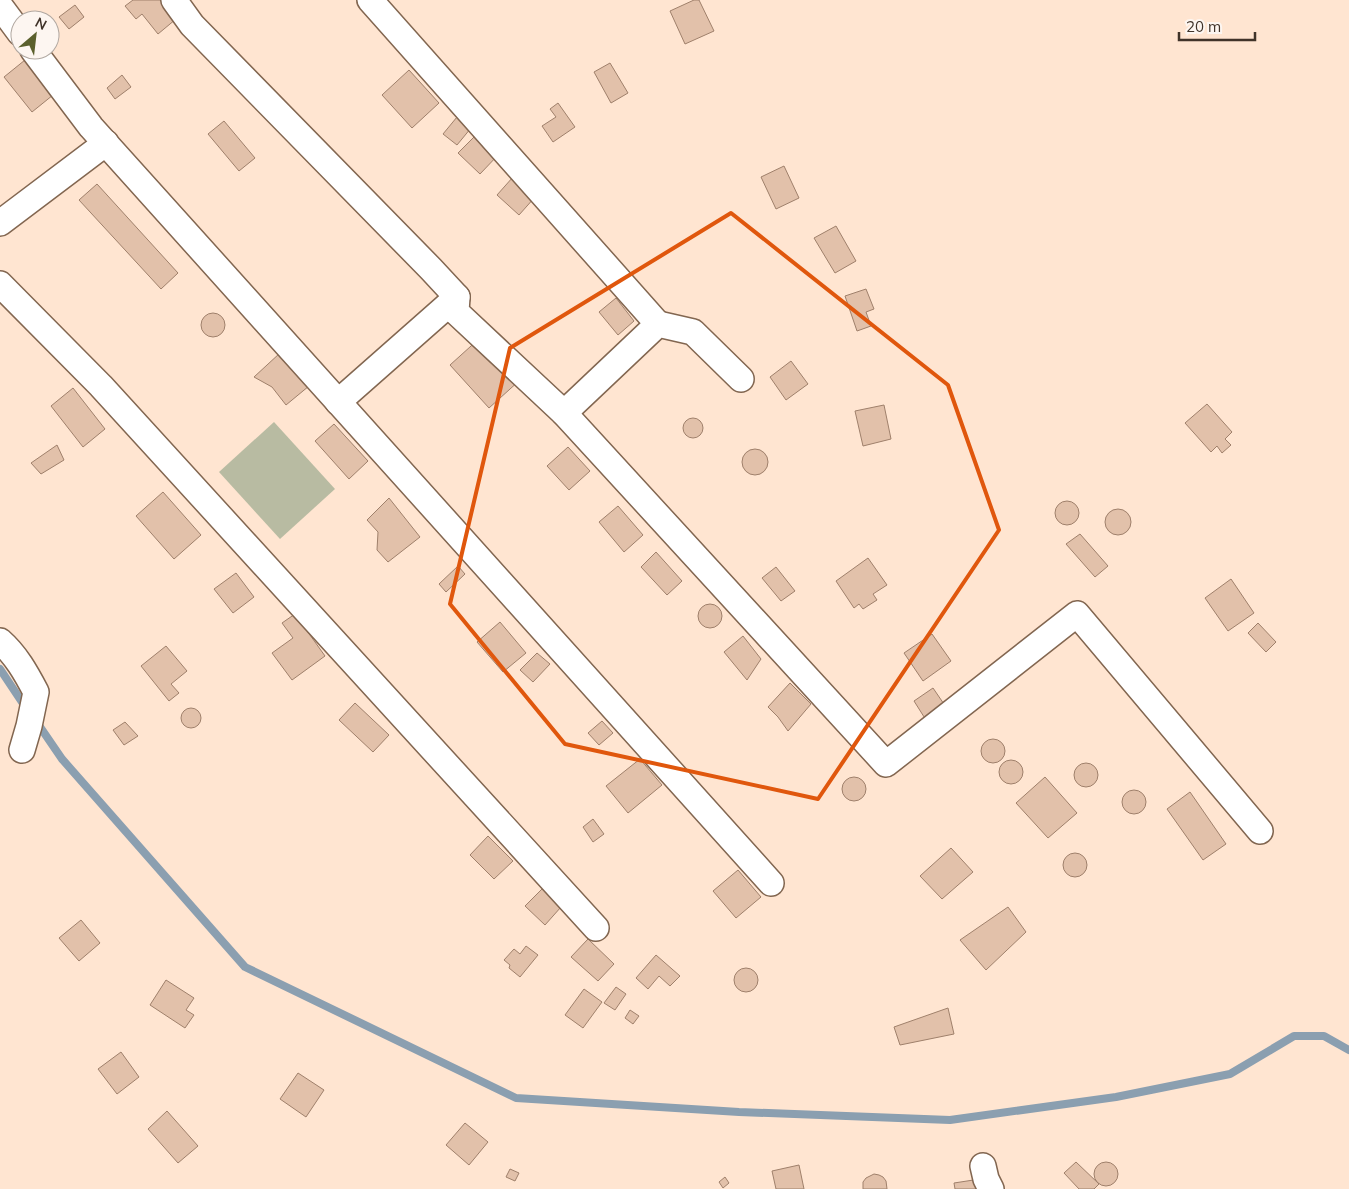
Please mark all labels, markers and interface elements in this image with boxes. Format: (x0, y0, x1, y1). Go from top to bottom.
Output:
north arrow (10, 10, 60, 60)
scale bar (1179, 10, 1255, 42)
text: N (32, 13, 50, 34)
text: 20 m (1186, 17, 1221, 36)

